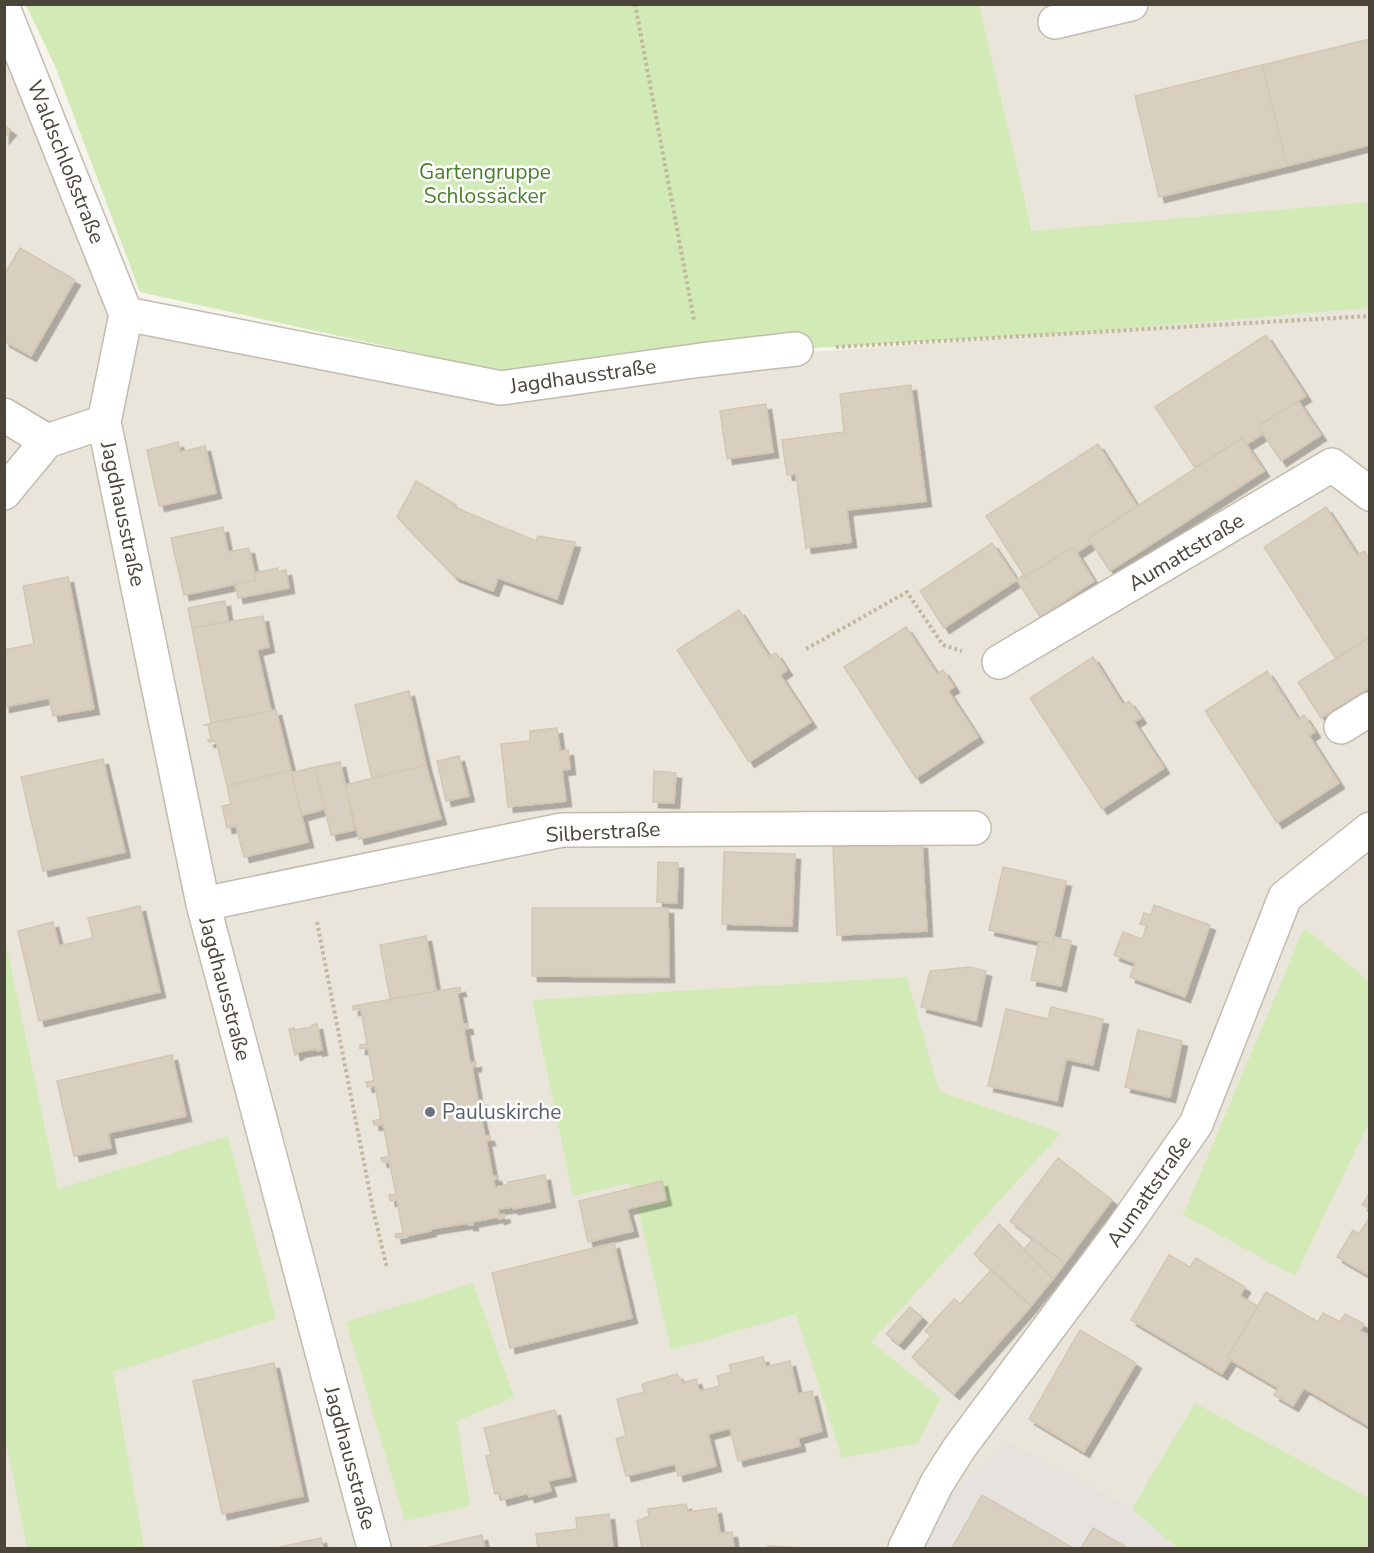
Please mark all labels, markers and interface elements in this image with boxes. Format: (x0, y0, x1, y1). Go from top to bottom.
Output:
street label: Waldschloßstraße (20, 76, 112, 248)
park label: Gartengruppe Schlossäcker (419, 158, 551, 210)
street label: Jagdhausstraße (507, 352, 658, 400)
street label: Jagdhausstraße (94, 438, 152, 589)
street label: Aumattstraße (1123, 506, 1249, 598)
street label: Silberstraße (545, 815, 661, 849)
street label: Jagdhausstraße (192, 913, 258, 1064)
place label: Pauluskirche (442, 1098, 561, 1126)
marker: Pauluskirche (423, 1105, 437, 1119)
street label: Aumattstraße (1100, 1129, 1198, 1253)
street label: Jagdhausstraße (317, 1382, 383, 1533)

